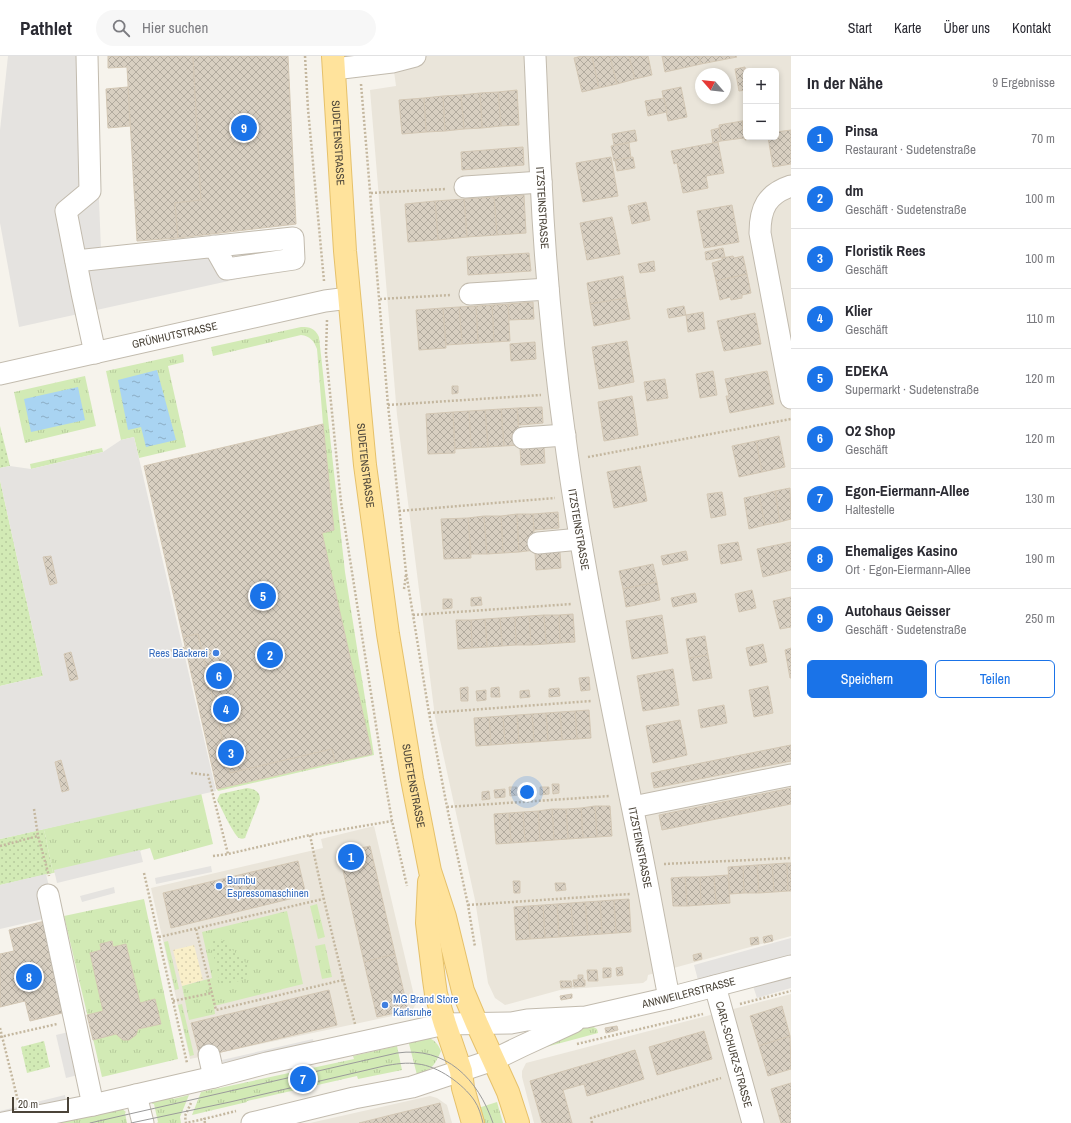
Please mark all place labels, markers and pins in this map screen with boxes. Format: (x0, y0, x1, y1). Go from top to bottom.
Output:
pin: 9 (231, 113, 257, 143)
pin: 5 (250, 581, 276, 611)
pin: 2 (257, 640, 283, 670)
place label: Rees Bäckerei (149, 646, 208, 660)
marker: Rees Bäckerei (211, 648, 221, 658)
pin: 6 (206, 661, 232, 691)
pin: 4 (213, 694, 239, 724)
pin: 3 (218, 738, 244, 768)
pin: 1 (338, 842, 364, 872)
place label: Bumbu Espressomaschinen (227, 873, 309, 900)
marker: Bumbu Espressomaschinen (214, 881, 224, 891)
pin: 8 (16, 962, 42, 992)
place label: MG Brand Store Karlsruhe (393, 992, 458, 1019)
marker: MG Brand Store Karlsruhe (380, 1000, 390, 1010)
pin: 7 (290, 1064, 316, 1094)

